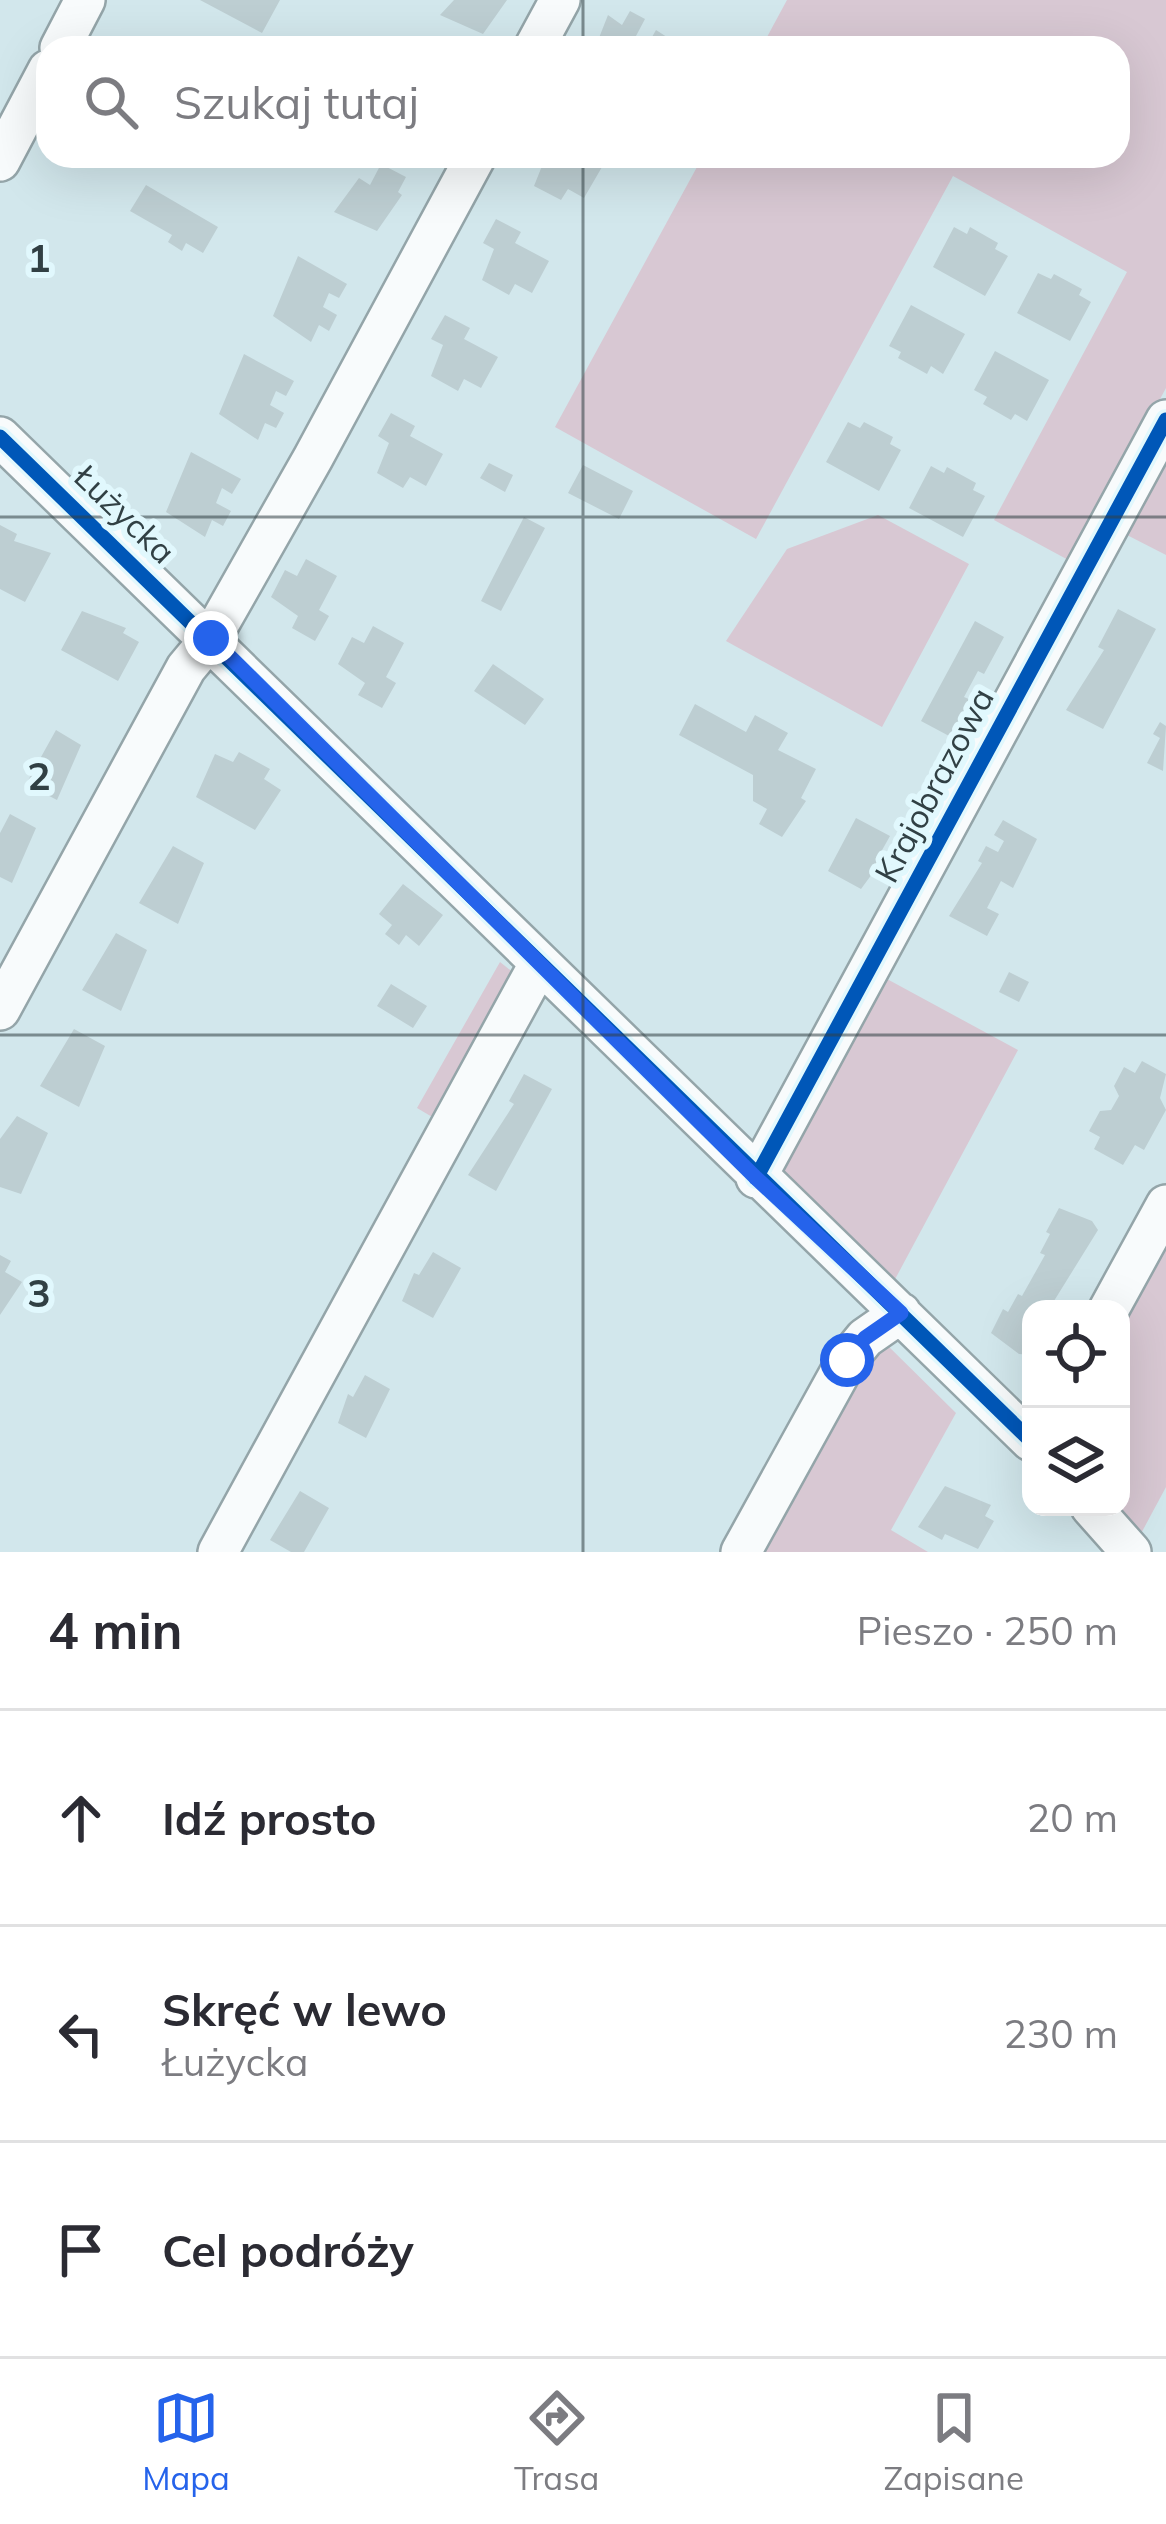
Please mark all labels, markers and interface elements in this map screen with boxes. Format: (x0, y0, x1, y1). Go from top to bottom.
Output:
search box (36, 36, 1130, 168)
icon: search (78, 69, 144, 135)
text: Szukaj tutaj (174, 74, 419, 130)
text: 1 (27, 233, 51, 282)
street label: Łużycka (66, 455, 184, 571)
route end (184, 611, 238, 665)
street label: Krajobrazowa (865, 681, 1002, 889)
text: 2 (27, 751, 51, 800)
text: 3 (27, 1268, 51, 1317)
map controls (1022, 1300, 1130, 1516)
button: locate (1022, 1300, 1130, 1408)
route start (820, 1333, 874, 1387)
button: layers (1022, 1408, 1130, 1516)
text: 4 min (48, 1598, 183, 1662)
text: Pieszo · 250 m (857, 1606, 1118, 1655)
icon: ahead (48, 1785, 114, 1851)
text: Idź prosto (162, 1790, 376, 1846)
text: 20 m (1027, 1793, 1118, 1842)
text: Skręć w lewo (162, 1981, 447, 2037)
icon: left (48, 2001, 114, 2067)
text: 230 m (1003, 2009, 1118, 2058)
text: Łużycka (162, 2037, 308, 2086)
icon: arrive (48, 2217, 114, 2283)
text: Cel podróży (162, 2222, 414, 2278)
tab: Mapa (142, 2385, 230, 2498)
tab: Trasa (514, 2385, 599, 2498)
tab: Zapisane (884, 2385, 1024, 2498)

